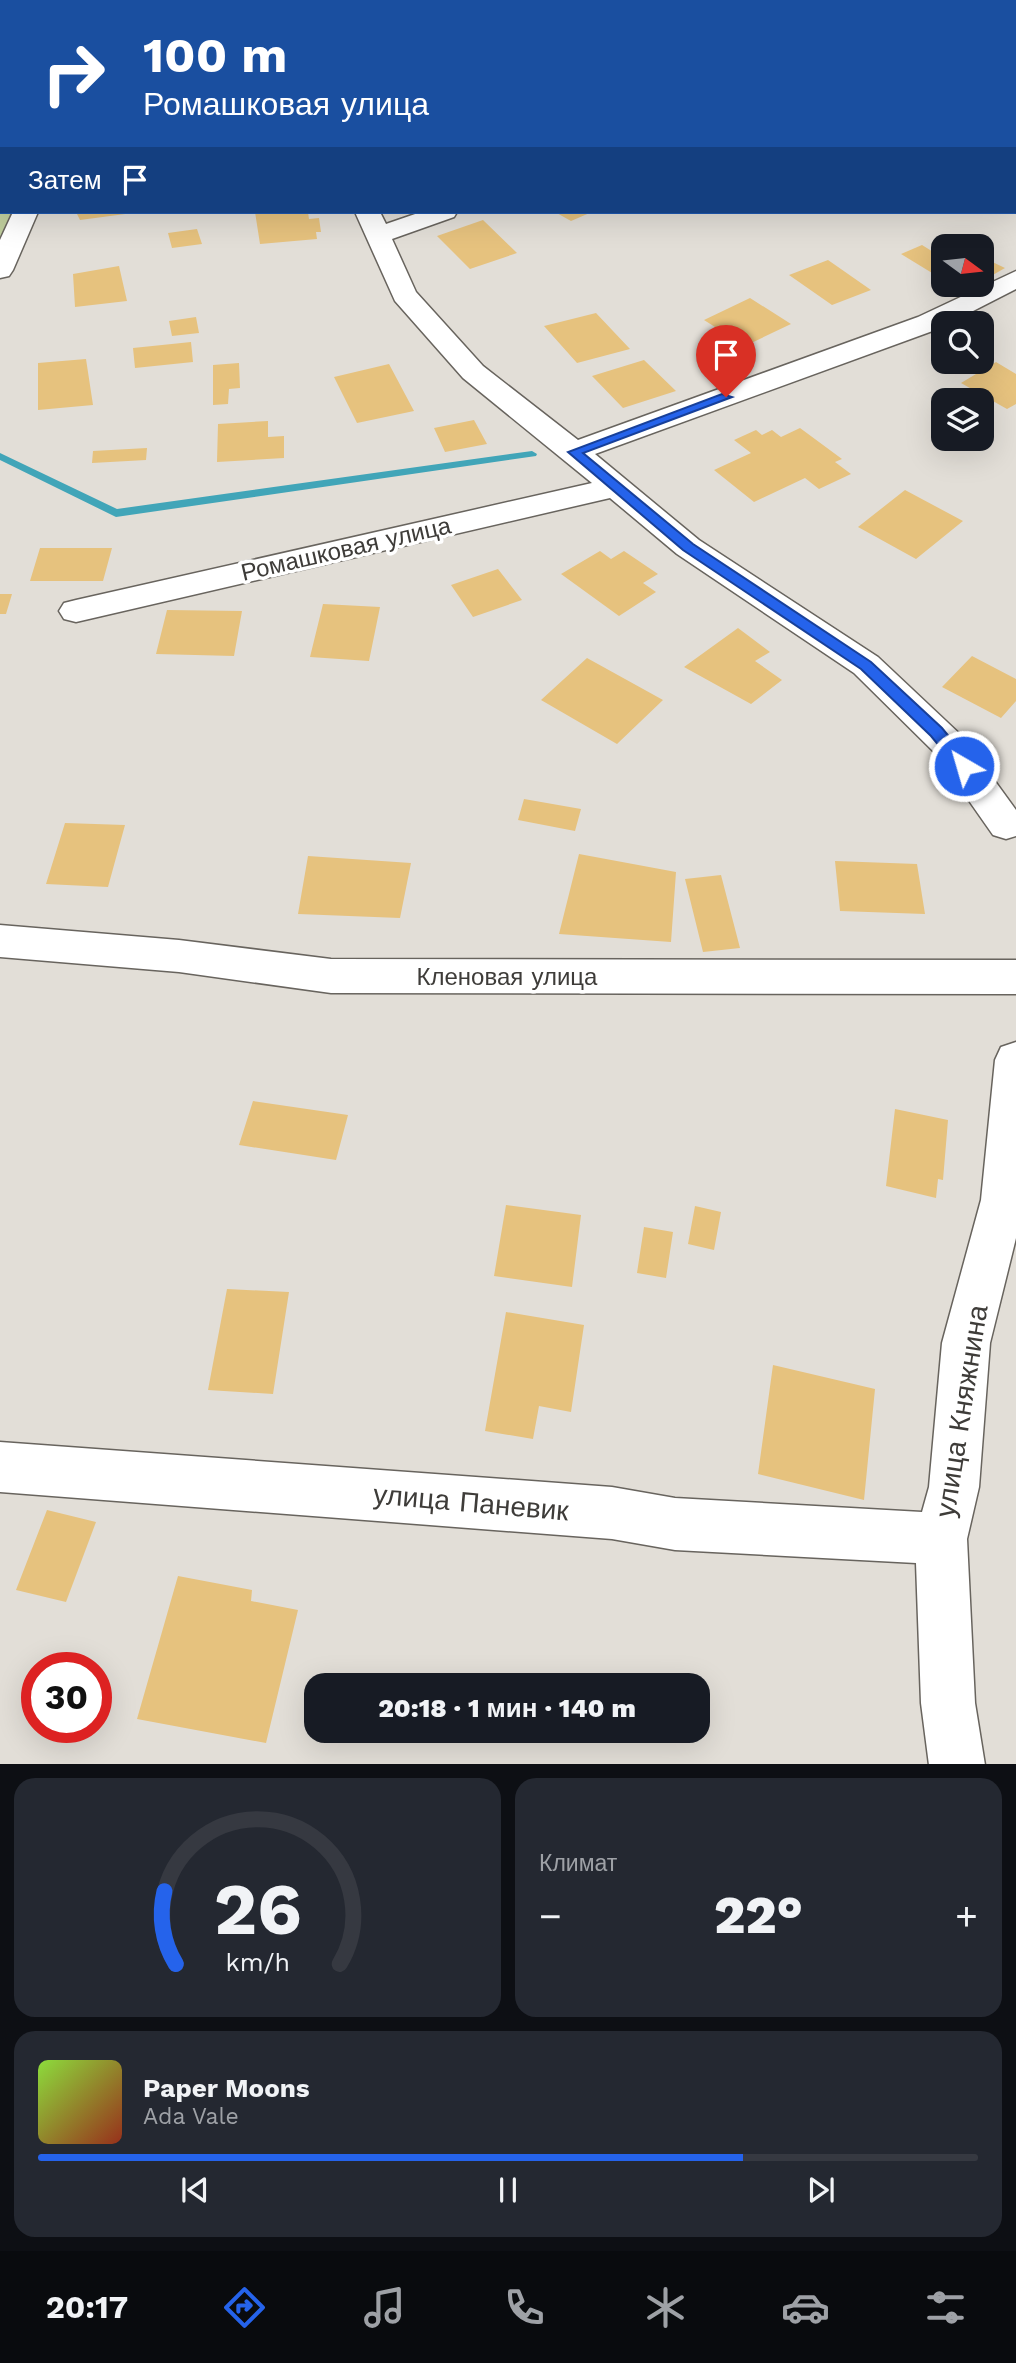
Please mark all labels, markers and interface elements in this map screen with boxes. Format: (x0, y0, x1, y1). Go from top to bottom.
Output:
text: 100 m (143, 26, 287, 84)
icon: right (28, 28, 119, 119)
text: Ромашковая улица (143, 85, 429, 123)
icon: arrive (116, 161, 154, 199)
text: Затем (28, 165, 102, 195)
north arrow (931, 234, 994, 298)
map controls (931, 234, 994, 451)
button: search (931, 311, 994, 374)
pin (696, 325, 756, 397)
icon: arrive (707, 336, 745, 374)
button: layers (931, 388, 994, 451)
street label: Ромашковая улица (238, 511, 454, 587)
position arrow (927, 729, 1001, 803)
street label: Кленовая улица (417, 963, 598, 991)
street label: улица Княжнина (928, 1302, 995, 1520)
street label: улица Паневик (372, 1478, 571, 1528)
speed limit sign: 30 (21, 1652, 112, 1743)
text: 20:18 · 1 мин · 140 m (378, 1693, 636, 1723)
text: Климат (539, 1850, 617, 1877)
text: 26 (213, 1866, 302, 1952)
text: 22° (714, 1885, 803, 1946)
text: − (539, 1894, 562, 1938)
text: + (955, 1894, 978, 1938)
text: km/h (225, 1947, 290, 1976)
text: Paper Moons (143, 2073, 310, 2103)
text: Ada Vale (143, 2103, 239, 2130)
icon: previous (176, 2171, 214, 2209)
icon: pause (489, 2171, 527, 2209)
icon: next (802, 2171, 840, 2209)
icon: directions (220, 2283, 269, 2332)
icon: music (360, 2283, 409, 2332)
icon: phone (500, 2283, 549, 2332)
icon: climate (641, 2283, 690, 2332)
icon: car (781, 2283, 830, 2332)
icon: filters (921, 2283, 970, 2332)
text: 20:17 (46, 2288, 128, 2326)

